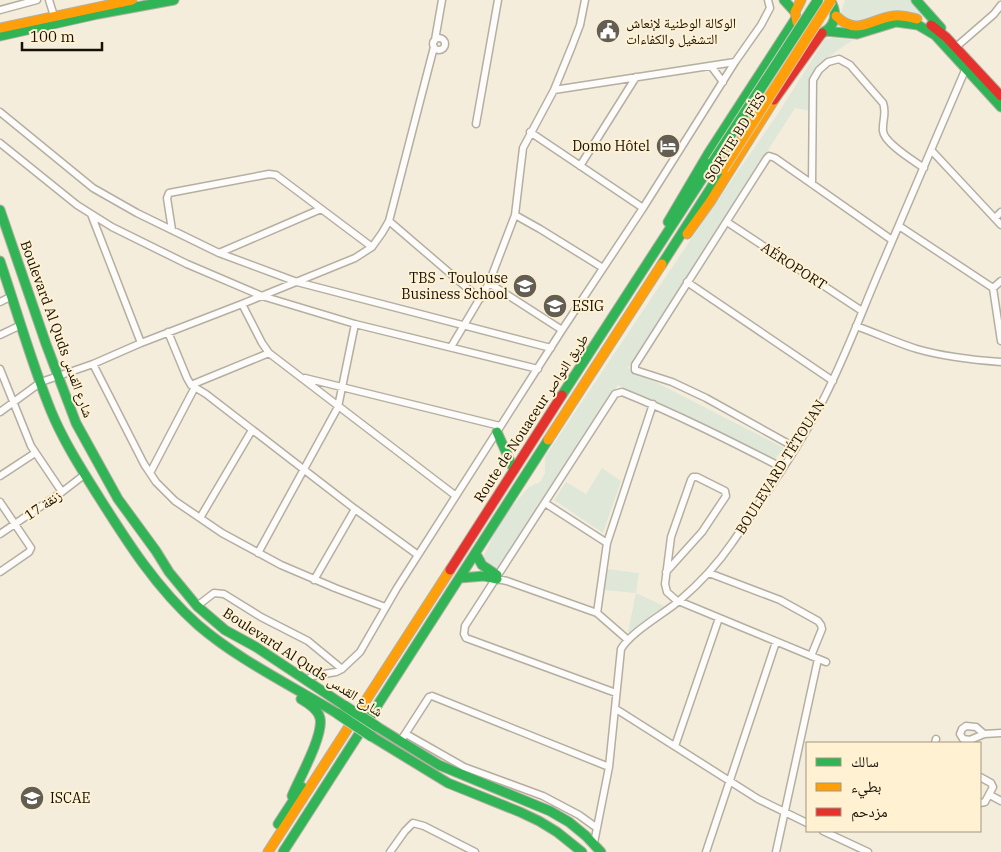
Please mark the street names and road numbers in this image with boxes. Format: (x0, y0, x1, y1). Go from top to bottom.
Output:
street label: SORTIE BD FÈS (699, 88, 770, 185)
street label: AÉROPORT (758, 237, 831, 294)
street label: Boulevard Al Quds شارع القدس (16, 238, 97, 420)
street label: Route de Nouaceur طريق النواصر (470, 330, 593, 506)
street label: BOULEVARD TÉTOUAN (730, 396, 829, 538)
street label: زنقة 17 (21, 486, 65, 524)
street label: Boulevard Al Quds شارع القدس (219, 603, 386, 721)

